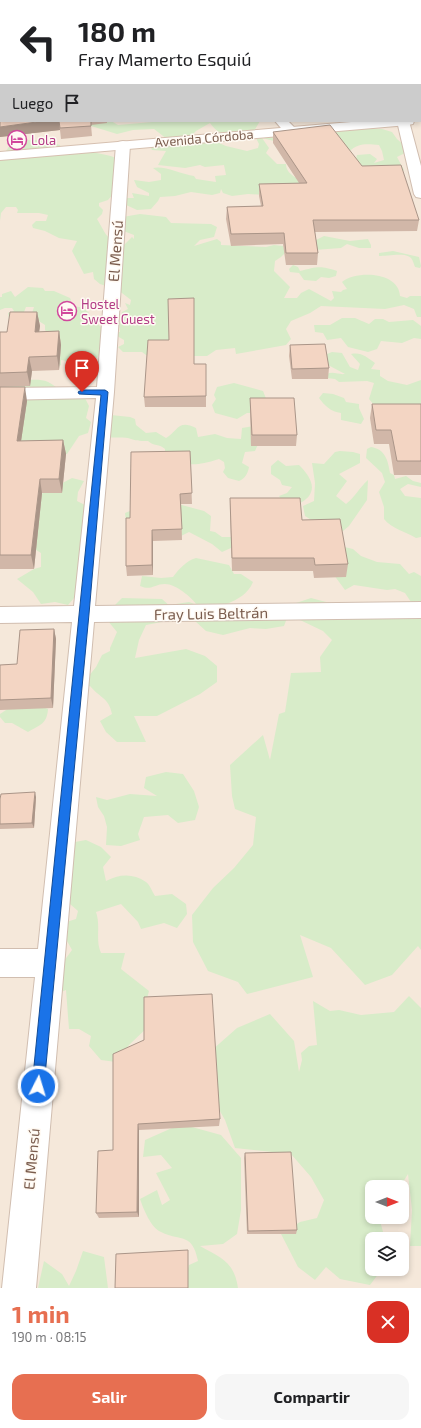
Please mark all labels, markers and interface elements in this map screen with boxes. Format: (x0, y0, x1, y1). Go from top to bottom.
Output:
text: 180 m (78, 14, 156, 48)
icon: left (12, 16, 64, 68)
text: Fray Mamerto Esquiú (78, 48, 252, 70)
icon: arrive (61, 92, 83, 114)
text: Luego (12, 94, 53, 112)
street label: Avenida Córdoba (154, 126, 254, 150)
hotel icon: Lola (6, 129, 28, 151)
place label: Lola (31, 132, 56, 148)
street label: El Mensú (104, 219, 126, 283)
place label: Hostel Sweet Guest (81, 296, 155, 327)
hotel icon: Hostel Sweet Guest (56, 300, 78, 322)
pin (65, 351, 99, 392)
icon: arrive (71, 357, 93, 379)
street label: Fray Luis Beltrán (154, 603, 268, 623)
position arrow (17, 1065, 59, 1107)
street label: El Mensú (19, 1127, 43, 1191)
north arrow (365, 1180, 409, 1224)
map controls (365, 1180, 409, 1276)
button: layers (365, 1232, 409, 1276)
text: 1 min (12, 1299, 70, 1328)
button: close (367, 1301, 409, 1343)
text: 190 m · 08:15 (12, 1329, 87, 1345)
button: Salir (12, 1374, 207, 1420)
button: Compartir (215, 1374, 409, 1420)

